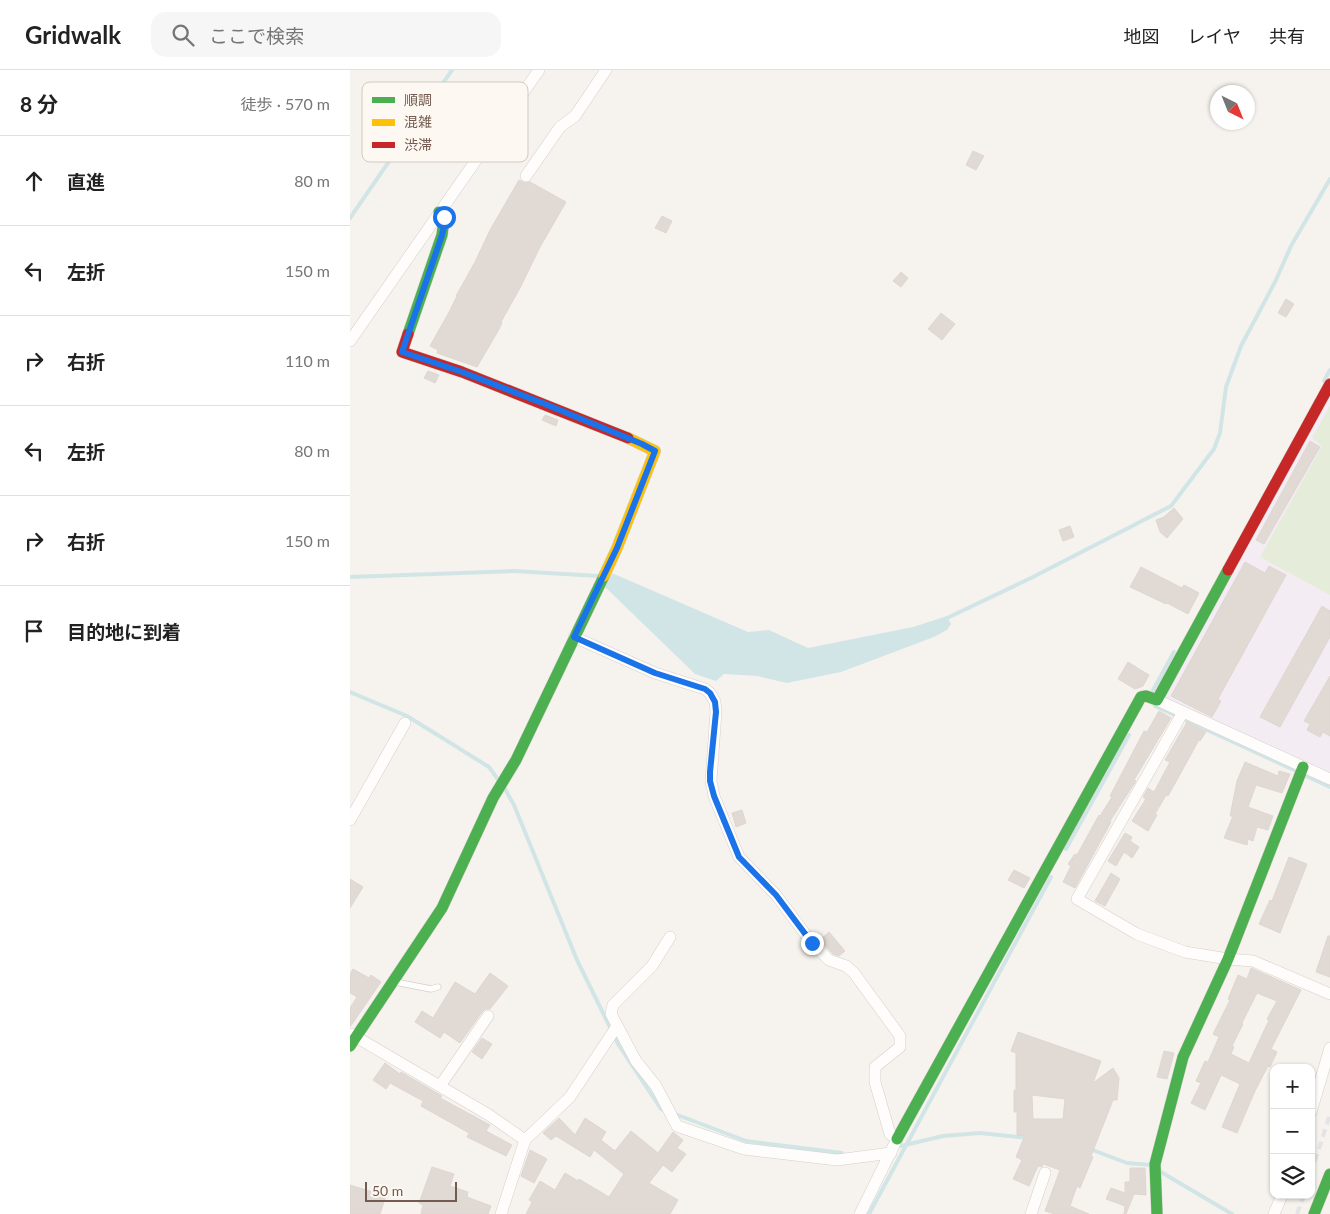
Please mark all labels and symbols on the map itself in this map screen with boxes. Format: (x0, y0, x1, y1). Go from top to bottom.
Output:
legend (362, 82, 528, 162)
north arrow (1210, 85, 1255, 130)
text: 順調 (404, 91, 432, 108)
text: 混雑 (404, 113, 432, 130)
text: 渋滞 (404, 136, 432, 153)
route start (433, 206, 456, 229)
route end (801, 932, 824, 955)
scale bar (365, 1179, 458, 1202)

